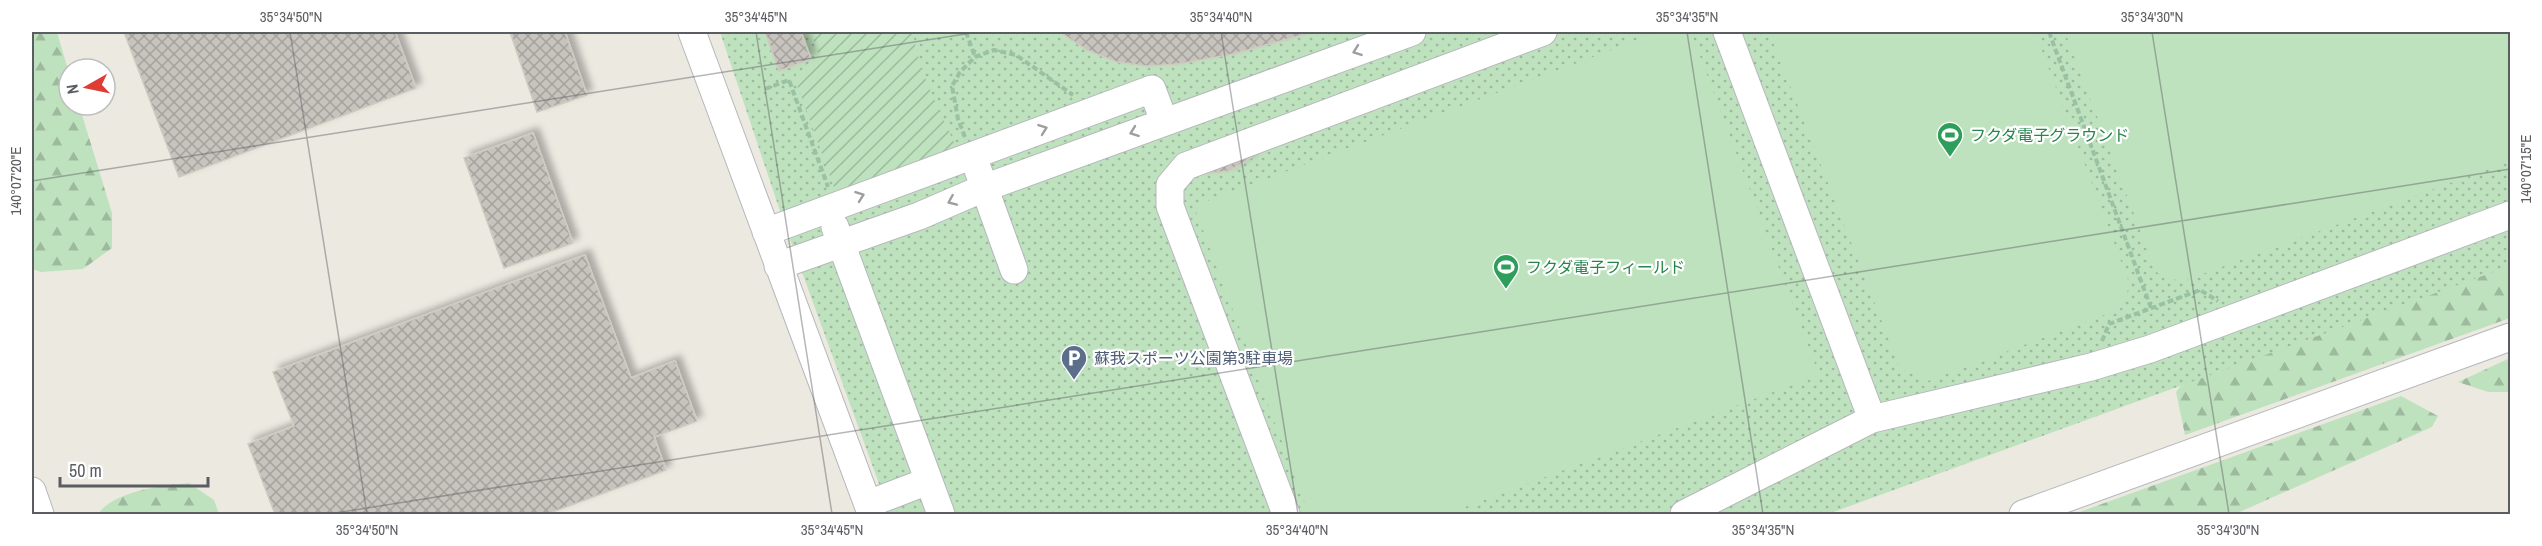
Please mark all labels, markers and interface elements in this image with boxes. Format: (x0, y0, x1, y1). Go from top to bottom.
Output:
text: 35°34'50"N (260, 6, 322, 27)
text: 35°34'45"N (725, 6, 787, 27)
text: 35°34'40"N (1190, 6, 1252, 27)
text: 35°34'35"N (1656, 6, 1718, 27)
text: 35°34'30"N (2121, 6, 2183, 27)
one-way arrow (1352, 44, 1363, 57)
north arrow (57, 57, 117, 117)
text: N (61, 83, 84, 96)
sports icon: フクダ電子グラウンド (1935, 120, 1965, 158)
one-way arrow (1038, 124, 1048, 137)
place label: フクダ電子グラウンド (1970, 124, 2129, 146)
one-way arrow (1130, 125, 1140, 138)
text: 140°07'15"E (2515, 135, 2536, 203)
text: 140°07'20"E (5, 147, 26, 215)
one-way arrow (854, 191, 865, 204)
one-way arrow (948, 194, 959, 206)
sports icon: フクダ電子フィールド (1491, 252, 1521, 290)
place label: フクダ電子フィールド (1526, 256, 1685, 278)
parking icon: 蘇我スポーツ公園第3駐車場 (1059, 343, 1089, 381)
place label: 蘇我スポーツ公園第3駐車場 (1094, 347, 1293, 369)
scale bar (60, 450, 208, 488)
text: 50 m (69, 458, 102, 483)
text: 35°34'50"N (336, 519, 398, 540)
text: 35°34'45"N (801, 519, 863, 540)
text: 35°34'40"N (1266, 519, 1328, 540)
text: 35°34'35"N (1732, 519, 1794, 540)
text: 35°34'30"N (2197, 519, 2259, 540)

